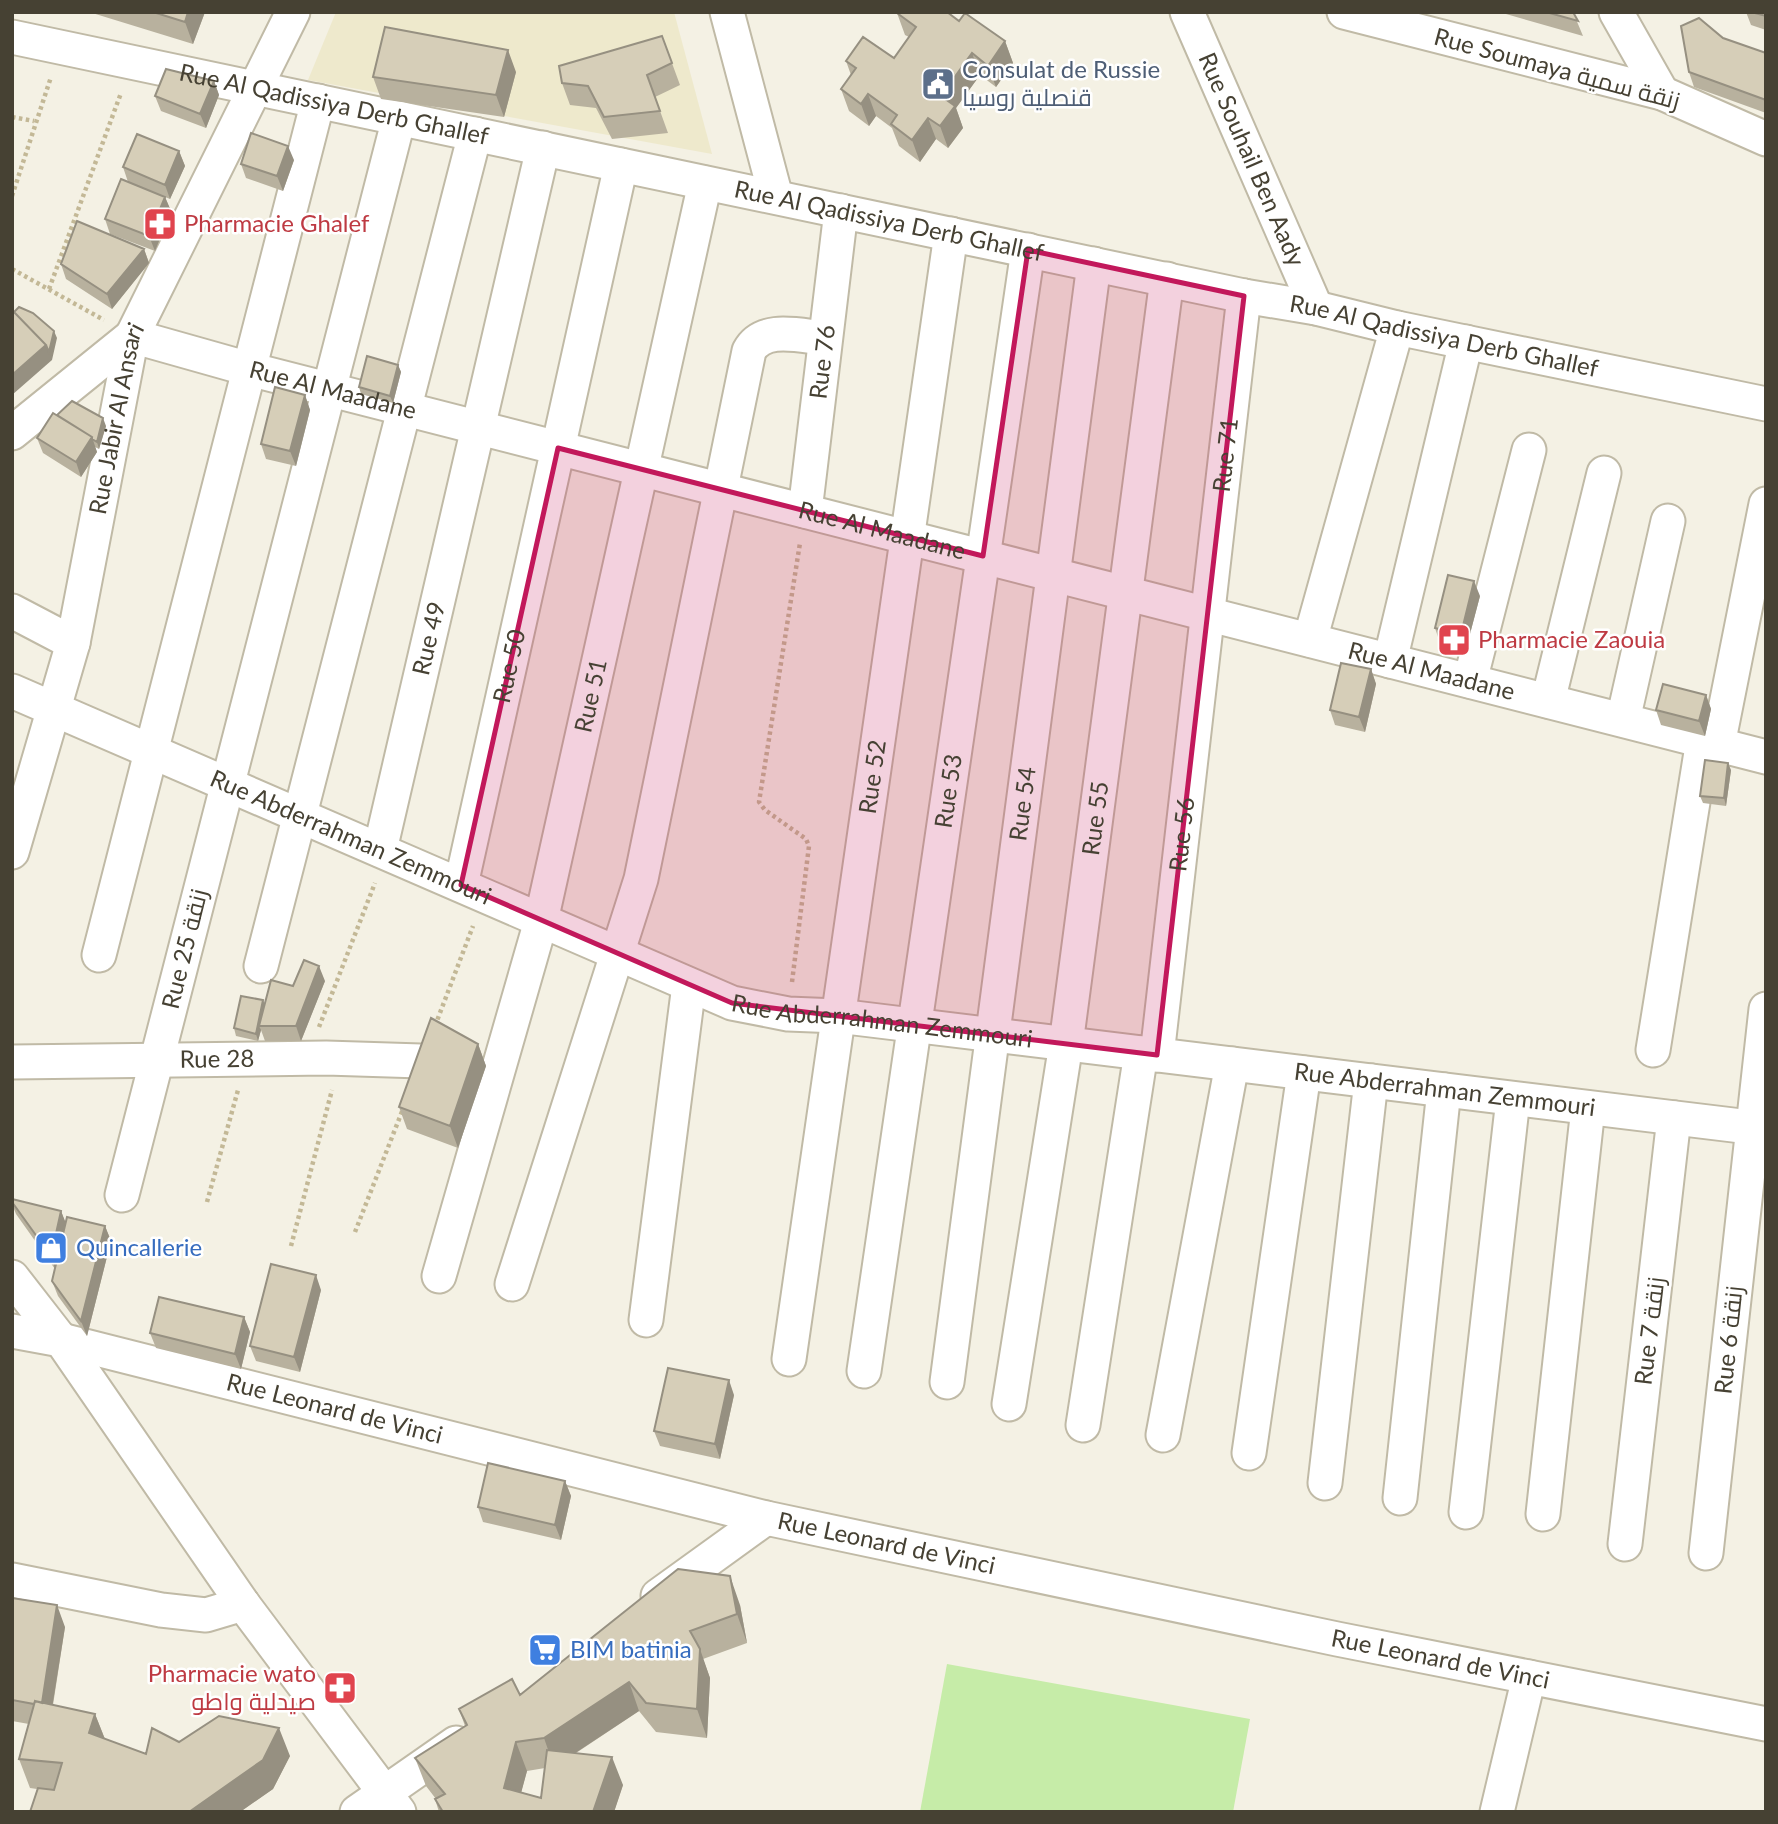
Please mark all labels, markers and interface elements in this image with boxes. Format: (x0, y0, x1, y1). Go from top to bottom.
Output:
street label: Rue Soumaya زنقة سمية (1431, 21, 1683, 114)
street label: Rue Souhail Ben Aady (1193, 48, 1312, 271)
place label: Consulat de Russie قنصلية روسيا (962, 54, 1160, 111)
street label: Rue Al Qadissiya Derb Ghallef (177, 57, 492, 150)
public building icon: Consulat de Russie قنصلية روسيا (919, 65, 957, 103)
street label: Rue Al Qadissiya Derb Ghallef (732, 173, 1047, 267)
pharmacy icon: Pharmacie Ghalef (141, 205, 179, 243)
place label: Pharmacie Ghalef (184, 208, 370, 237)
street label: Rue Al Qadissiya Derb Ghallef (1288, 288, 1602, 382)
street label: Rue Jabir Al Ansari (82, 317, 149, 517)
street label: Rue 76 (803, 323, 840, 401)
street label: Rue Al Maadane (247, 354, 420, 424)
street label: Rue 71 (1206, 416, 1243, 493)
street label: Rue Al Maadane (796, 494, 969, 565)
street label: Rue 49 (405, 599, 450, 678)
pharmacy icon: Pharmacie Zaouia (1435, 621, 1473, 659)
place label: Pharmacie Zaouia (1478, 624, 1665, 653)
street label: Rue 50 (486, 626, 530, 706)
street label: Rue Al Maadane (1345, 635, 1518, 705)
street label: Rue 51 (567, 656, 612, 735)
street label: Rue 52 (852, 738, 891, 816)
street label: Rue 53 (928, 752, 967, 830)
street label: Rue Abderrahman Zemmouri (206, 763, 496, 910)
street label: Rue 54 (1002, 765, 1041, 843)
street label: Rue 55 (1075, 779, 1114, 857)
street label: Rue 56 (1162, 796, 1199, 873)
street label: Rue 25 زنقة (155, 886, 212, 1012)
street label: Rue Abderrahman Zemmouri (729, 987, 1034, 1053)
street label: Rue 28 (179, 1043, 254, 1073)
street label: Rue Abderrahman Zemmouri (1293, 1056, 1597, 1121)
shop icon: Quincallerie (32, 1229, 70, 1267)
place label: Quincallerie (76, 1232, 202, 1261)
street label: Rue 7 زنقة (1627, 1275, 1670, 1387)
street label: Rue 6 زنقة (1707, 1284, 1748, 1395)
street label: Rue Leonard de Vinci (224, 1366, 446, 1449)
street label: Rue Leonard de Vinci (775, 1505, 998, 1579)
street label: Rue Leonard de Vinci (1329, 1622, 1552, 1694)
supermarket icon: BIM batinia (526, 1631, 564, 1669)
place label: BIM batinia (570, 1634, 692, 1663)
place label: Pharmacie wato صيدلية واطو (148, 1658, 316, 1715)
pharmacy icon: Pharmacie wato صيدلية واطو (321, 1669, 359, 1707)

